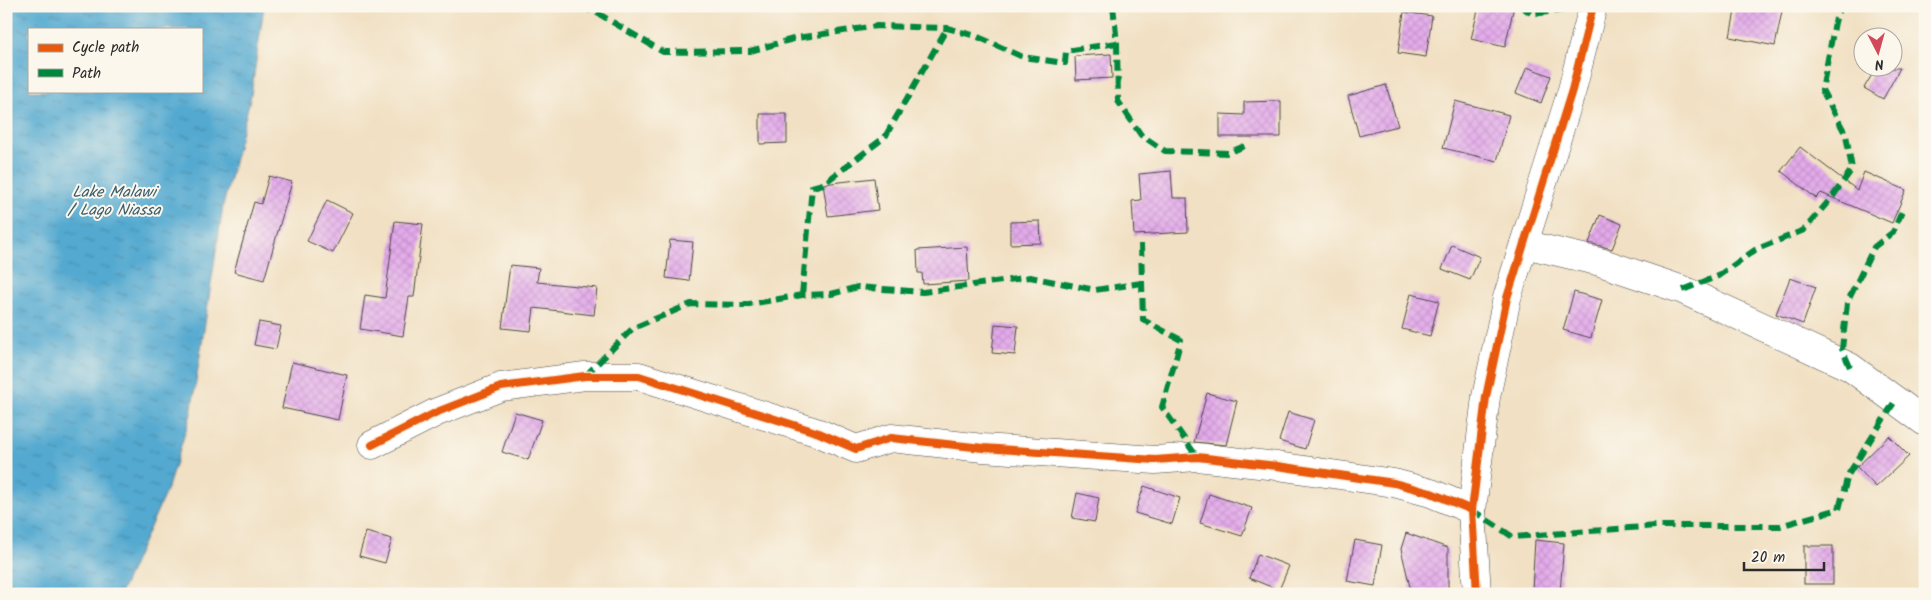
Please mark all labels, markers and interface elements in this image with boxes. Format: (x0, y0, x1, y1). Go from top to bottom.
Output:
legend (28, 28, 202, 92)
north arrow (1854, 28, 1904, 78)
text: Cycle path (72, 36, 139, 60)
text: N (1874, 53, 1885, 75)
text: Path (72, 62, 101, 86)
water label: Lake Malawi / Lago Niassa (68, 180, 162, 223)
scale bar (1744, 540, 1824, 572)
text: 20 m (1751, 546, 1785, 570)

